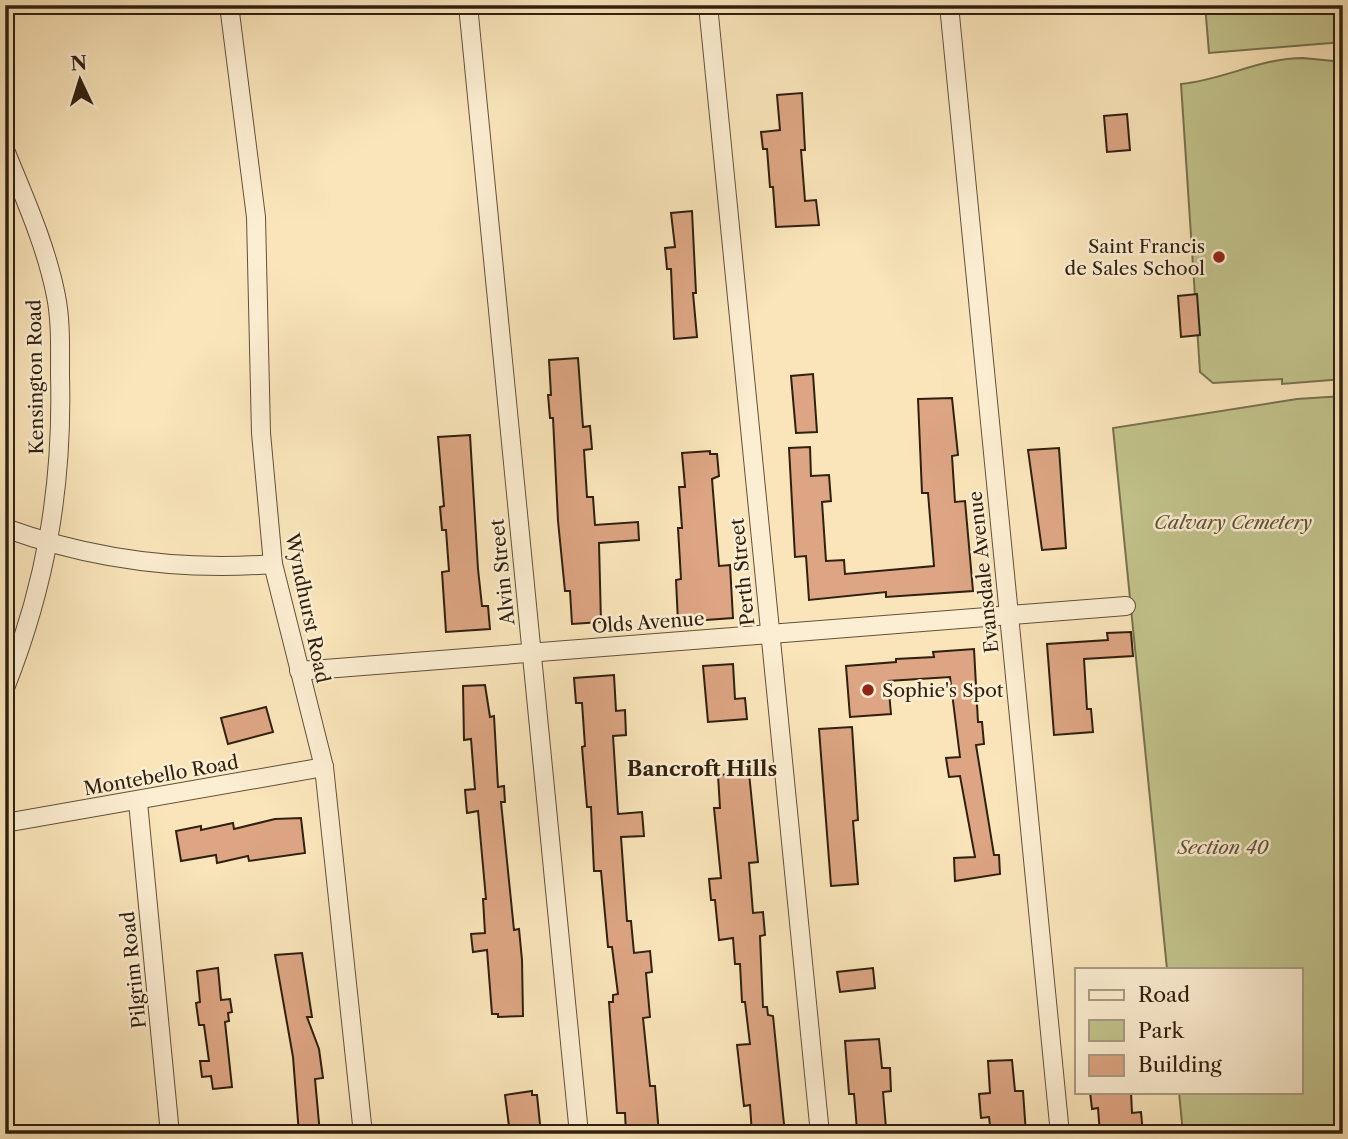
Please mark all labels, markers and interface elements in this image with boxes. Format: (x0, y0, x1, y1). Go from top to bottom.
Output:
north arrow (46, 46, 116, 116)
text: N (70, 51, 88, 76)
place label: Saint Francis de Sales School (1065, 235, 1205, 280)
marker: Saint Francis de Sales School (1211, 249, 1227, 265)
street label: Kensington Road (23, 299, 48, 455)
street label: Evansdale Avenue (964, 490, 1003, 654)
park label: Calvary Cemetery (1154, 511, 1313, 534)
street label: Perth Street (725, 517, 760, 627)
street label: Alvin Street (485, 518, 520, 627)
street label: Wyndhurst Road (280, 530, 335, 685)
street label: Olds Avenue (591, 607, 705, 638)
place label: Sophie's Spot (882, 679, 1004, 702)
marker: Sophie's Spot (860, 682, 876, 698)
street label: Montebello Road (82, 750, 241, 800)
district label: Bancroft Hills (627, 756, 777, 781)
park label: Section 40 (1177, 836, 1269, 859)
street label: Pilgrim Road (116, 910, 151, 1030)
legend (1075, 968, 1302, 1094)
text: Road (1138, 982, 1190, 1007)
text: Park (1138, 1018, 1184, 1043)
text: Building (1138, 1052, 1223, 1077)

